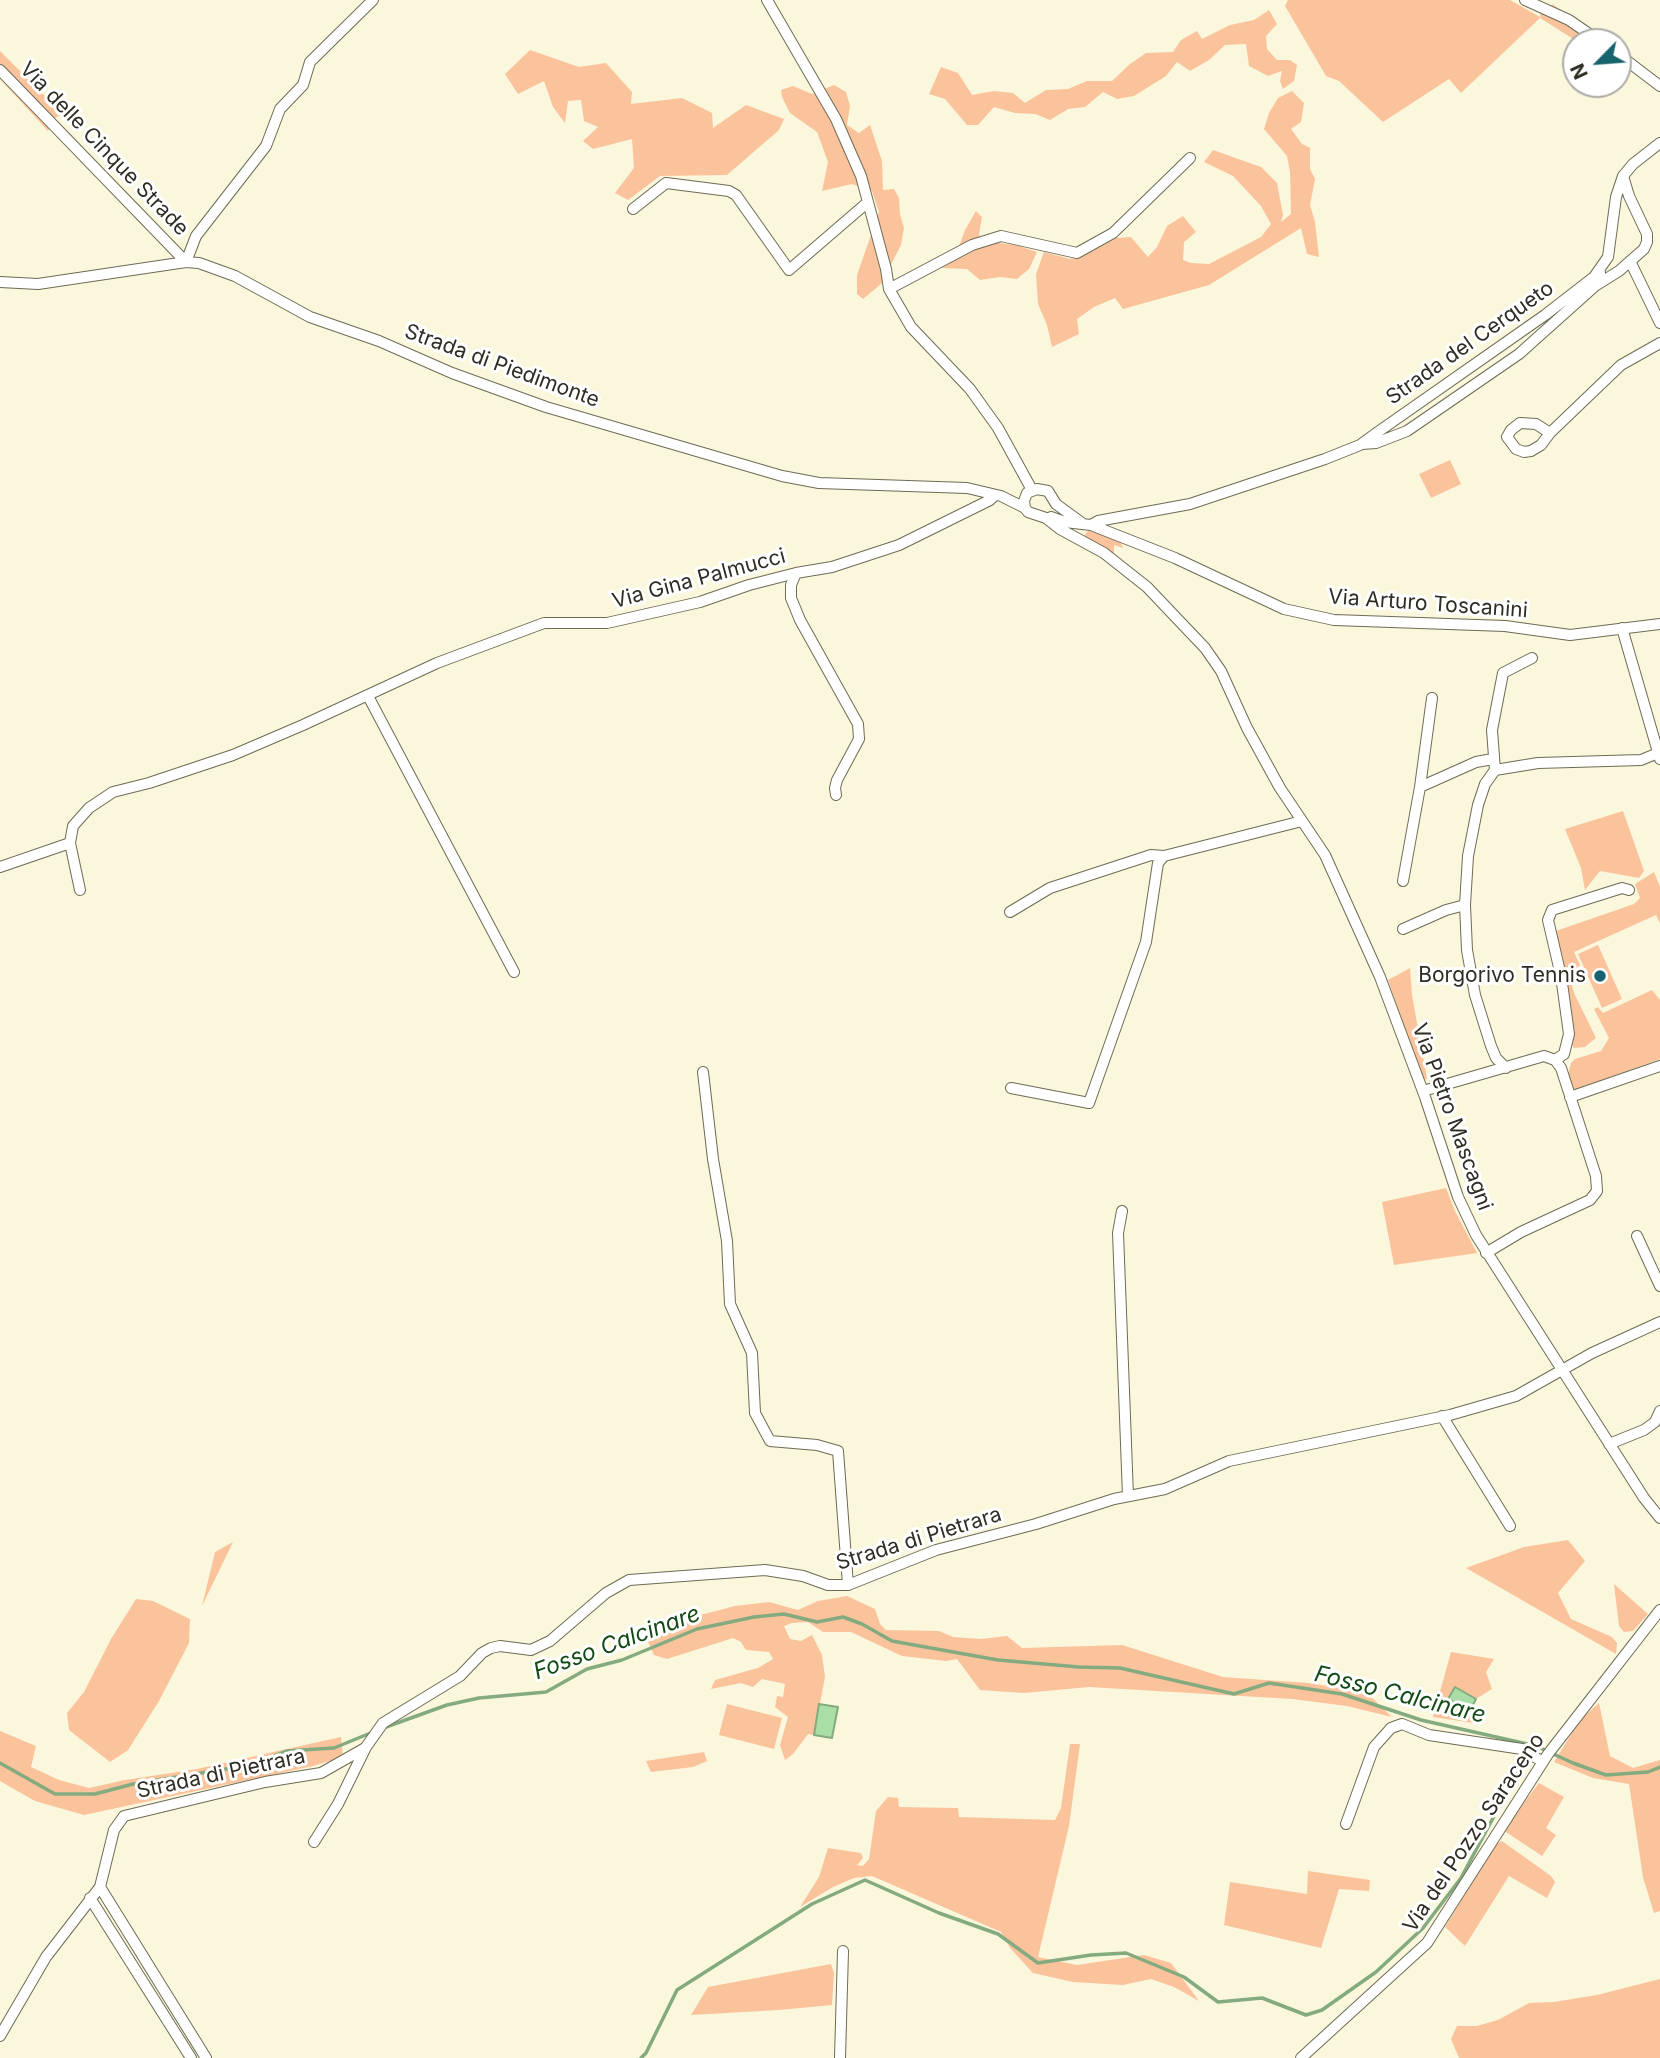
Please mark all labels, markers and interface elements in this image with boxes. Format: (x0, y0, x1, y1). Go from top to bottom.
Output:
north arrow (1562, 28, 1632, 98)
street label: Via delle Cinque Strade (14, 57, 194, 241)
text: N (1566, 60, 1593, 83)
street label: Strada del Cerqueto (1381, 276, 1559, 410)
street label: Strada di Piedimonte (401, 319, 603, 413)
street label: Via Gina Palmucci (610, 544, 788, 614)
street label: Via Arturo Toscanini (1327, 584, 1529, 624)
place label: Borgorivo Tennis (1418, 963, 1586, 989)
marker: Borgorivo Tennis (1592, 968, 1608, 984)
street label: Via Pietro Mascagni (1406, 1020, 1498, 1214)
street label: Strada di Pietrara (833, 1502, 1005, 1576)
water label: Fosso Calcinare (530, 1600, 704, 1686)
water label: Fosso Calcinare (1312, 1660, 1488, 1730)
street label: Via del Pozzo Saraceno (1398, 1729, 1550, 1937)
street label: Strada di Pietrara (135, 1744, 307, 1804)

